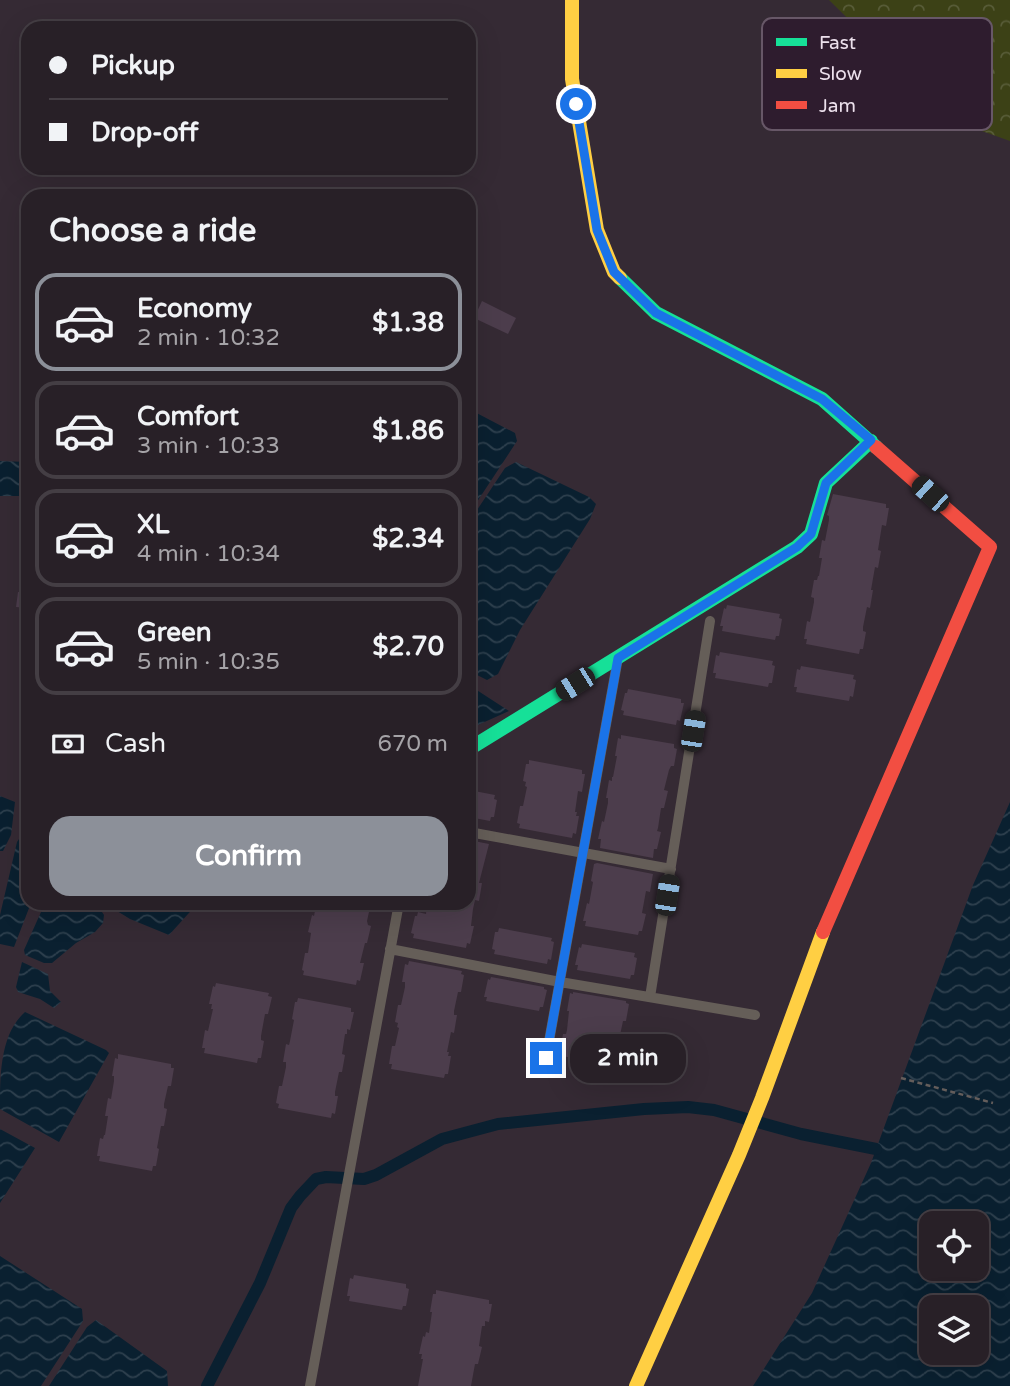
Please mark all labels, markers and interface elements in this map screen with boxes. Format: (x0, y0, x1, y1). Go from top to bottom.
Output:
legend (762, 18, 992, 130)
text: Fast (819, 32, 856, 54)
text: Pickup (91, 50, 175, 81)
text: Slow (819, 63, 862, 85)
route start (560, 88, 592, 120)
text: Jam (819, 95, 856, 117)
text: Drop-off (91, 117, 198, 148)
text: Choose a ride (49, 212, 256, 250)
icon: car (53, 291, 116, 354)
text: Economy (137, 293, 252, 324)
text: $1.38 (372, 307, 444, 338)
text: 2 min · 10:32 (137, 324, 280, 352)
icon: car (53, 399, 116, 462)
text: Comfort (137, 401, 239, 432)
text: $1.86 (372, 415, 444, 446)
text: 3 min · 10:33 (137, 432, 280, 460)
car (908, 472, 953, 516)
icon: car (53, 507, 116, 570)
text: XL (137, 509, 169, 540)
text: $2.34 (372, 523, 444, 554)
text: 4 min · 10:34 (137, 540, 280, 568)
icon: car (53, 615, 116, 678)
text: Green (137, 617, 212, 648)
text: $2.70 (372, 631, 444, 662)
text: 5 min · 10:35 (137, 648, 280, 676)
car (552, 664, 599, 704)
car (680, 709, 707, 753)
icon: cash (49, 725, 87, 763)
text: Cash (105, 728, 166, 759)
text: 670 m (378, 730, 448, 758)
button: Confirm (49, 816, 448, 896)
car (654, 873, 681, 917)
callout: 2 min (570, 1034, 686, 1082)
route end (530, 1042, 562, 1074)
text: 2 min (597, 1044, 659, 1072)
map controls (919, 1211, 989, 1365)
button: locate (919, 1211, 989, 1281)
button: layers (919, 1295, 989, 1365)

